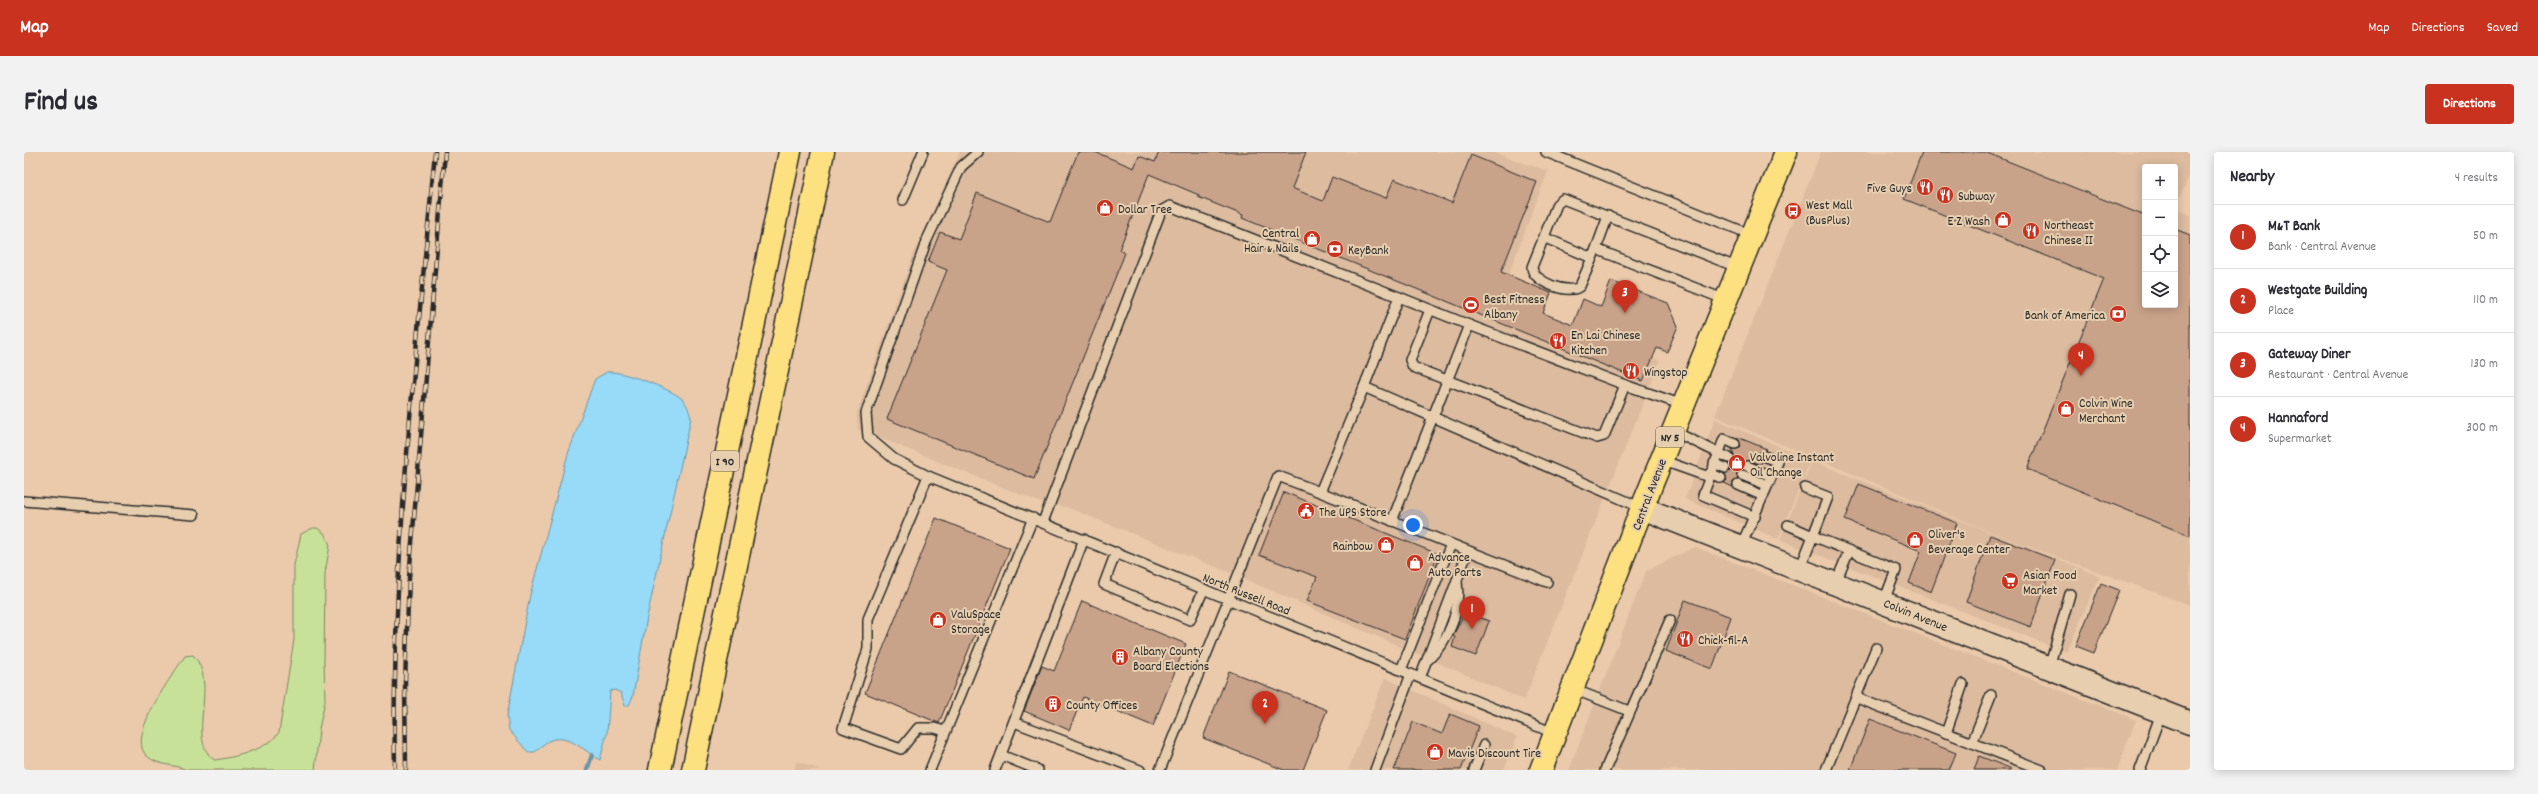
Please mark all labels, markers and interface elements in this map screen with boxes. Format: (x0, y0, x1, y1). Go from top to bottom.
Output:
text: Map (20, 15, 49, 42)
text: Map (2368, 18, 2390, 38)
text: Directions (2412, 18, 2465, 38)
text: Saved (2487, 18, 2518, 38)
text: Find us (24, 84, 98, 124)
button: Directions (2425, 84, 2514, 124)
map controls (2142, 164, 2178, 308)
button: + (2142, 164, 2178, 200)
text: Nearby (2230, 166, 2274, 190)
text: 4 results (2455, 169, 2498, 188)
restaurant icon: Five Guys (1915, 177, 1935, 197)
place label: Five Guys (1867, 180, 1912, 199)
restaurant icon: Subway (1935, 185, 1955, 205)
place label: Subway (1958, 188, 1995, 207)
place label: West Mall (BusPlus) (1806, 197, 1852, 231)
shop icon: Dollar Tree (1095, 198, 1115, 218)
button: − (2142, 200, 2178, 236)
place label: Dollar Tree (1118, 201, 1172, 220)
bus stop icon: West Mall (BusPlus) (1783, 201, 1803, 221)
shop icon: E Z Wash (1993, 210, 2013, 230)
place label: E Z Wash (1947, 213, 1990, 232)
text: M&T Bank (2268, 216, 2320, 238)
place label: Northeast Chinese II (2044, 217, 2094, 251)
restaurant icon: Northeast Chinese II (2021, 221, 2041, 241)
place label: Central Hair & Nails (1244, 225, 1299, 259)
text: 1 (2242, 227, 2244, 246)
text: 50 m (2473, 227, 2498, 246)
shop icon: Central Hair & Nails (1302, 229, 1322, 249)
button: locate (2142, 236, 2178, 272)
text: Bank · Central Avenue (2268, 238, 2376, 257)
bank icon: KeyBank (1325, 239, 1345, 259)
place label: KeyBank (1348, 242, 1389, 261)
button: layers (2142, 272, 2178, 308)
pin: 3 (1612, 280, 1638, 313)
text: Westgate Building (2268, 280, 2367, 302)
place label: Best Fitness Albany (1484, 291, 1545, 325)
text: 2 (2240, 291, 2246, 310)
text: 110 m (2473, 291, 2498, 310)
sports icon: Best Fitness Albany (1461, 295, 1481, 315)
text: Place (2268, 302, 2294, 321)
bank icon: Bank of America (2108, 304, 2128, 324)
place label: Bank of America (2025, 307, 2106, 326)
place label: En Lai Chinese Kitchen (1571, 327, 1641, 361)
restaurant icon: En Lai Chinese Kitchen (1548, 331, 1568, 351)
pin: 4 (2068, 343, 2094, 376)
text: Gateway Diner (2268, 344, 2351, 366)
text: 3 (2240, 355, 2246, 374)
text: 130 m (2470, 355, 2498, 374)
restaurant icon: Wingstop (1621, 361, 1641, 381)
place label: Wingstop (1644, 364, 1688, 383)
text: Restaurant · Central Avenue (2268, 366, 2408, 385)
place label: Colvin Wine Merchant (2079, 395, 2133, 429)
shop icon: Colvin Wine Merchant (2056, 399, 2076, 419)
text: Hannaford (2268, 408, 2328, 430)
text: 4 (2240, 419, 2246, 438)
text: 300 m (2466, 419, 2498, 438)
road number: NY 5 (1656, 427, 1684, 447)
text: Supermarket (2268, 430, 2332, 449)
place label: Valvoline Instant Oil Change (1750, 449, 1834, 483)
road number: I 90 (711, 451, 739, 471)
shop icon: Valvoline Instant Oil Change (1727, 453, 1747, 473)
street label: Central Avenue (1628, 456, 1673, 534)
public building icon: The UPS Store (1296, 501, 1316, 521)
place label: The UPS Store (1319, 504, 1387, 523)
your location (1403, 515, 1423, 535)
place label: Oliver's Beverage Center (1928, 526, 2010, 560)
shop icon: Oliver's Beverage Center (1905, 530, 1925, 550)
shop icon: Rainbow (1376, 535, 1396, 555)
place label: Rainbow (1332, 538, 1373, 557)
place label: Advance Auto Parts (1428, 549, 1481, 583)
shop icon: Advance Auto Parts (1405, 553, 1425, 573)
place label: Asian Food Market (2023, 567, 2077, 601)
street label: North Russell Road (1199, 569, 1293, 622)
supermarket icon: Asian Food Market (2000, 571, 2020, 591)
street label: Colvin Avenue (1880, 595, 1950, 638)
pin: 1 (1459, 596, 1485, 629)
place label: ValuSpace Storage (951, 606, 1001, 640)
shop icon: ValuSpace Storage (928, 610, 948, 630)
restaurant icon: Chick-fil-A (1675, 629, 1695, 649)
place label: Chick-fil-A (1698, 632, 1748, 651)
place label: Albany County Board Elections (1133, 643, 1209, 677)
building icon: Albany County Board Elections (1110, 647, 1130, 667)
pin: 2 (1252, 691, 1278, 724)
building icon: County Offices (1043, 694, 1063, 714)
place label: County Offices (1066, 697, 1138, 716)
shop icon: Mavis Discount Tire (1425, 742, 1445, 762)
place label: Mavis Discount Tire (1448, 745, 1541, 764)

